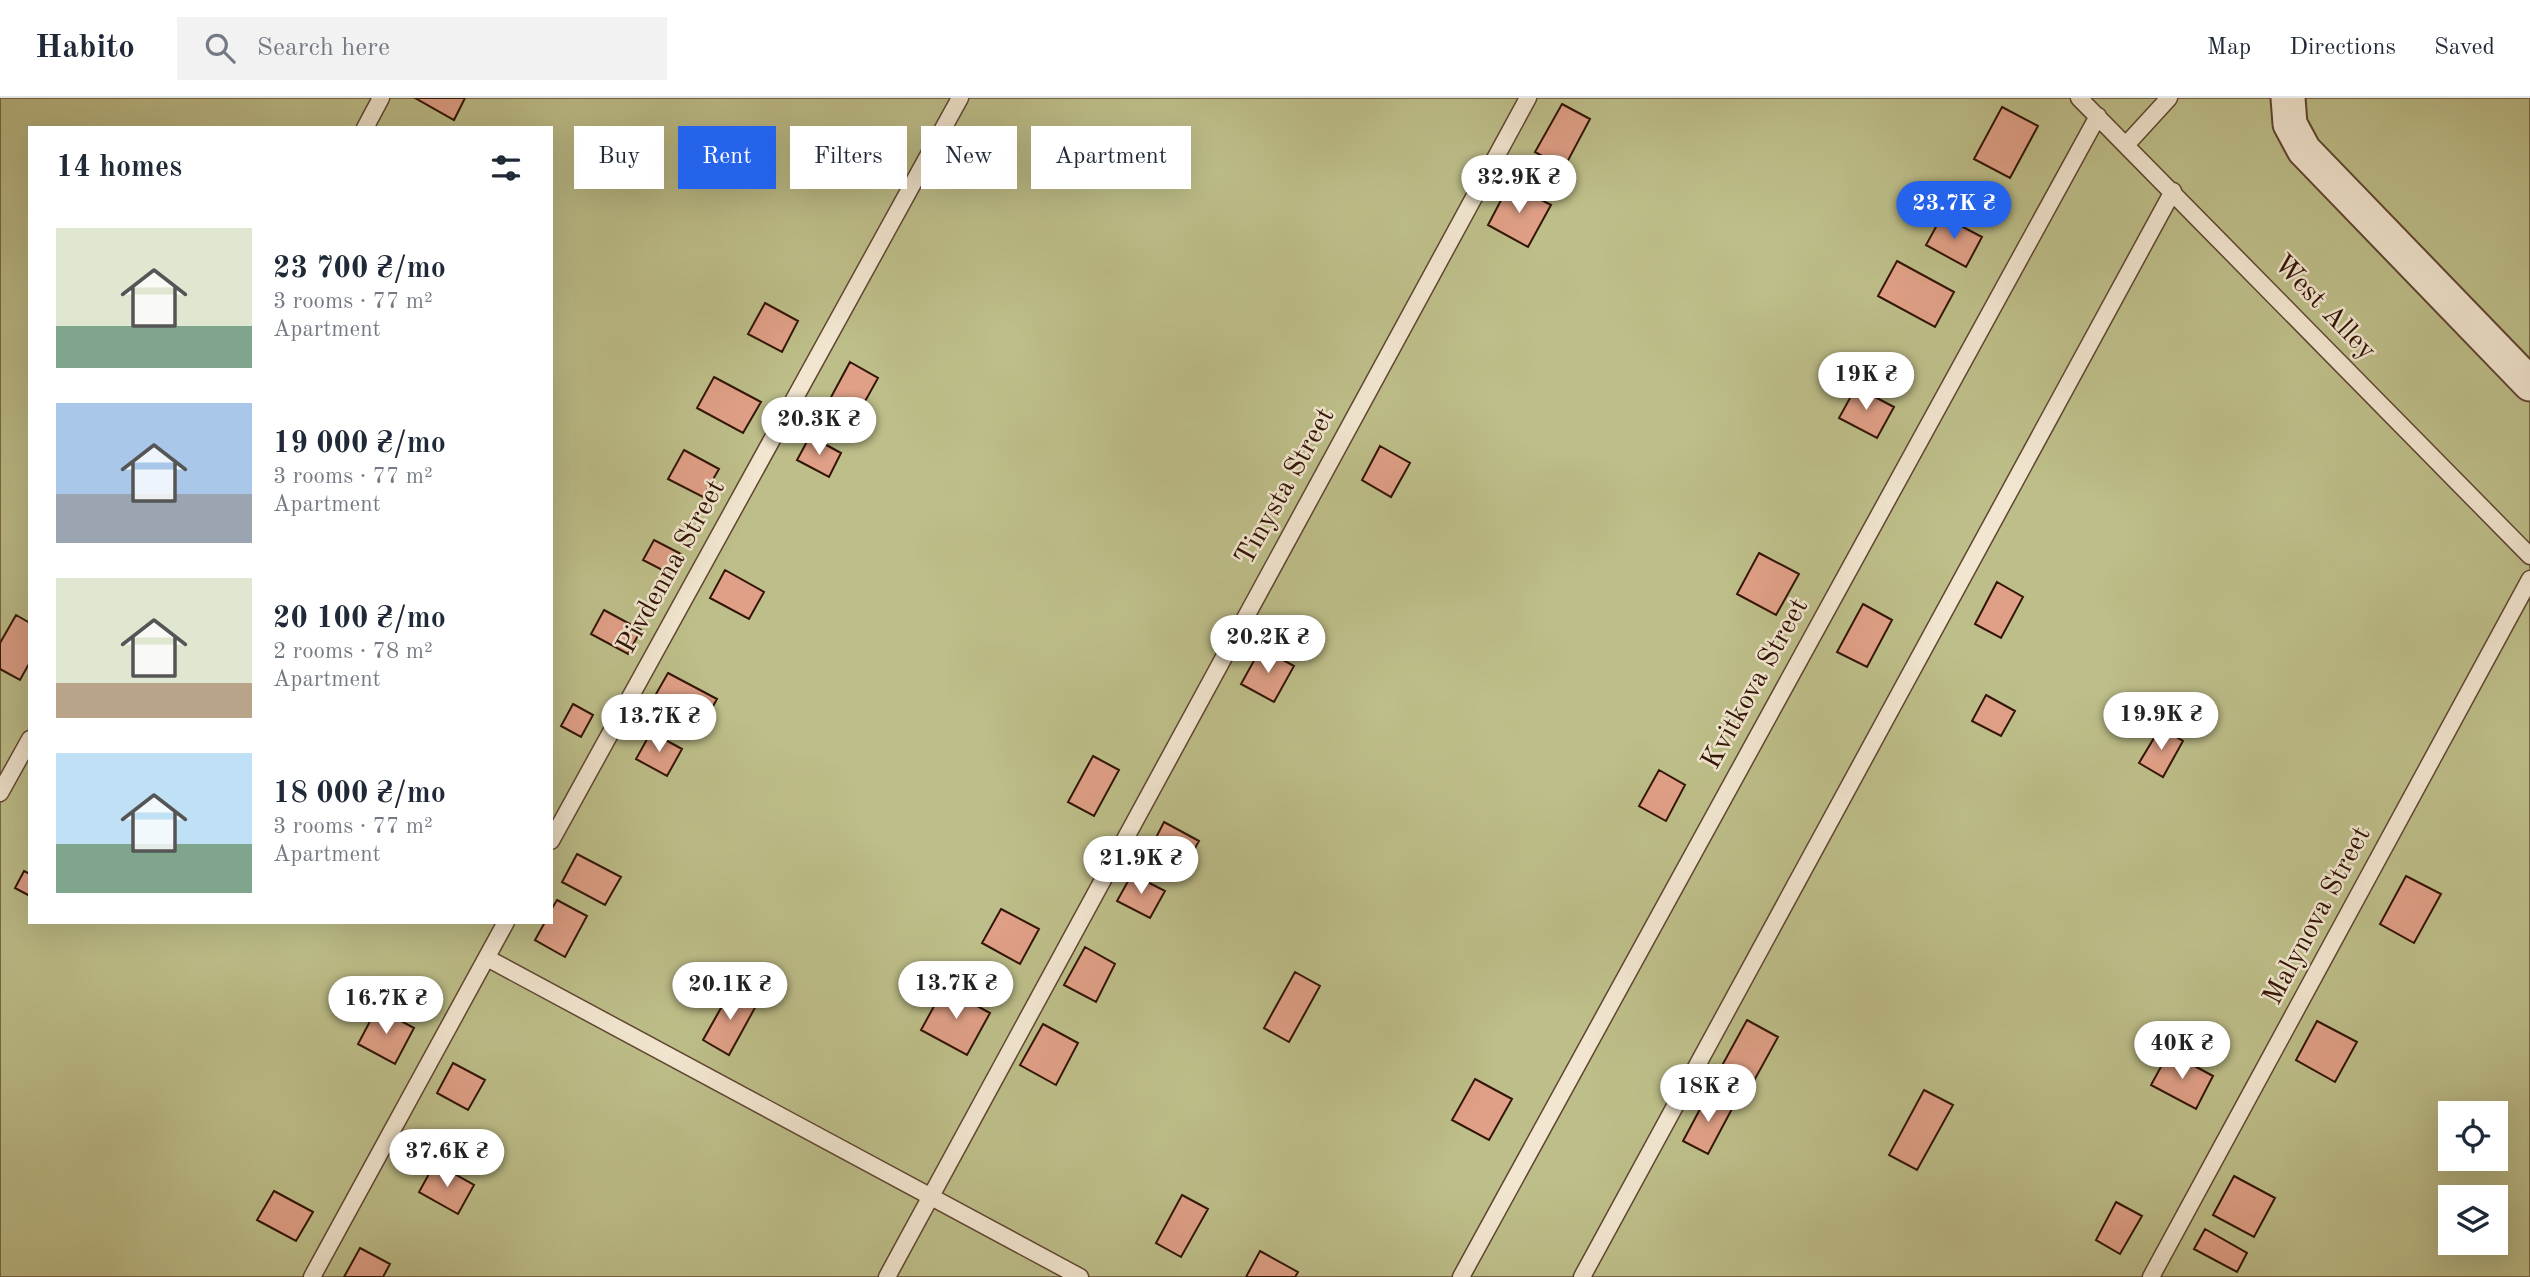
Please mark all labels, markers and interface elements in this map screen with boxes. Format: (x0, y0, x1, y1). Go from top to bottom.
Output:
search box (177, 17, 667, 80)
icon: search (201, 29, 239, 67)
text: Habito (35, 32, 135, 65)
text: Search here (257, 35, 390, 61)
text: Map (2207, 36, 2251, 60)
text: Directions (2289, 36, 2396, 60)
text: Saved (2434, 36, 2495, 60)
chip: Buy (574, 126, 664, 189)
chip: Rent (678, 126, 776, 189)
chip: Filters (790, 126, 907, 189)
chip: New (921, 126, 1017, 189)
chip: Apartment (1031, 126, 1191, 189)
icon: filters (487, 149, 525, 187)
text: 14 homes (56, 153, 182, 183)
pin: 32.9K ₴ (1454, 156, 1584, 215)
text: 32.9K ₴ (1477, 166, 1561, 189)
pin: 23.7K ₴ (1889, 181, 2019, 241)
text: 23.7K ₴ (1912, 192, 1996, 215)
street label: West Alley (2267, 250, 2381, 366)
text: 23 700 ₴/mo (273, 254, 446, 284)
icon: home (112, 256, 196, 340)
text: 3 rooms · 77 m² (273, 290, 433, 313)
text: Apartment (273, 318, 381, 341)
pin: 19K ₴ (1817, 352, 1915, 412)
text: 19K ₴ (1834, 363, 1898, 386)
pin: 20.3K ₴ (754, 398, 884, 457)
street label: Tinysta Street (1231, 404, 1341, 570)
text: 20.3K ₴ (777, 408, 861, 431)
text: 19 000 ₴/mo (273, 429, 446, 459)
icon: home (112, 431, 196, 515)
text: 3 rooms · 77 m² (273, 465, 433, 488)
street label: Pivdenna Street (613, 475, 731, 659)
text: Apartment (273, 493, 381, 516)
street label: Kvitkova Street (1698, 594, 1814, 774)
text: 20 100 ₴/mo (273, 604, 446, 634)
icon: home (112, 606, 196, 690)
pin: 20.2K ₴ (1203, 616, 1333, 675)
text: 20.2K ₴ (1226, 626, 1310, 649)
text: 2 rooms · 78 m² (273, 640, 433, 663)
text: Apartment (273, 668, 381, 691)
pin: 19.9K ₴ (2096, 692, 2226, 752)
pin: 13.7K ₴ (594, 694, 724, 754)
text: 19.9K ₴ (2119, 703, 2203, 726)
text: 13.7K ₴ (617, 705, 701, 728)
text: 18 000 ₴/mo (273, 779, 446, 809)
icon: home (112, 781, 196, 865)
text: 3 rooms · 77 m² (273, 815, 433, 838)
street label: Malynova Street (2259, 822, 2377, 1010)
pin: 21.9K ₴ (1076, 836, 1206, 896)
text: Apartment (273, 843, 381, 866)
text: 21.9K ₴ (1099, 847, 1183, 870)
pin: 20.1K ₴ (665, 962, 795, 1022)
pin: 13.7K ₴ (891, 962, 1021, 1021)
text: 13.7K ₴ (914, 972, 998, 995)
text: 20.1K ₴ (688, 973, 772, 996)
pin: 16.7K ₴ (321, 976, 451, 1036)
text: 16.7K ₴ (344, 987, 428, 1010)
pin: 40K ₴ (2133, 1021, 2231, 1081)
text: 40K ₴ (2150, 1032, 2214, 1055)
pin: 18K ₴ (1659, 1065, 1757, 1124)
text: 18K ₴ (1676, 1075, 1740, 1098)
map controls (2438, 1101, 2508, 1255)
button: locate (2438, 1101, 2508, 1171)
pin: 37.6K ₴ (382, 1130, 512, 1189)
text: 37.6K ₴ (405, 1140, 489, 1163)
button: layers (2438, 1185, 2508, 1255)

